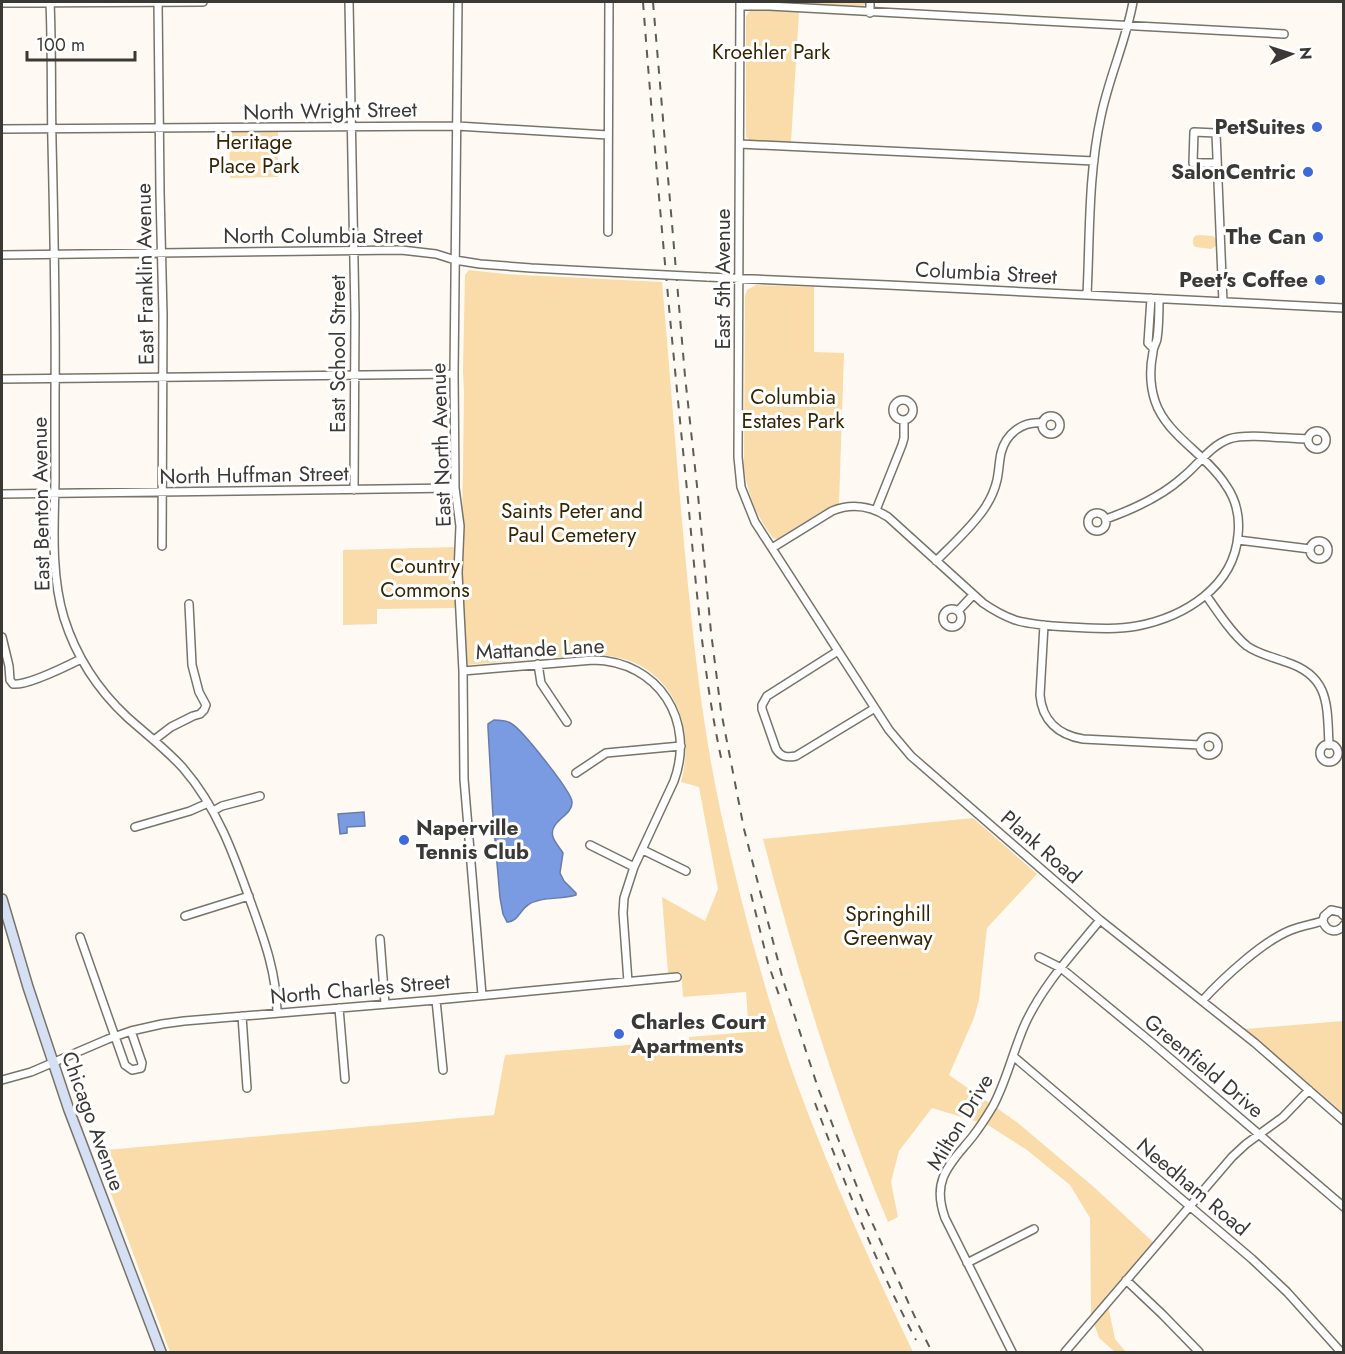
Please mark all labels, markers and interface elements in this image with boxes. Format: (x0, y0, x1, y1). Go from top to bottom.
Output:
scale bar (27, 24, 135, 62)
north arrow (1261, 24, 1321, 84)
text: 100 m (36, 32, 85, 58)
park label: Kroehler Park (712, 37, 831, 67)
text: N (1294, 46, 1317, 60)
street label: North Wright Street (243, 94, 417, 128)
place label: PetSuites (1215, 112, 1305, 142)
marker: PetSuites (1310, 120, 1324, 134)
park label: Heritage Place Park (208, 127, 300, 181)
place label: SalonCentric (1171, 157, 1296, 187)
marker: SalonCentric (1301, 165, 1315, 179)
street label: East Franklin Avenue (128, 183, 162, 365)
street label: East 5th Avenue (708, 208, 738, 350)
street label: North Columbia Street (223, 221, 423, 251)
place label: The Can (1226, 222, 1306, 252)
marker: The Can (1311, 230, 1325, 244)
street label: Columbia Street (914, 254, 1058, 292)
place label: Peet's Coffee (1179, 265, 1308, 295)
marker: Peet's Coffee (1313, 273, 1327, 287)
street label: East School Street (323, 275, 353, 433)
street label: East North Avenue (423, 362, 459, 528)
park label: Columbia Estates Park (741, 382, 845, 436)
street label: East Benton Avenue (24, 416, 58, 591)
street label: North Huffman Street (159, 458, 349, 492)
park label: Saints Peter and Paul Cemetery (501, 496, 643, 550)
park label: Country Commons (380, 551, 470, 605)
street label: Mattande Lane (475, 631, 605, 667)
street label: Plank Road (994, 803, 1088, 891)
place label: Naperville Tennis Club (416, 813, 529, 867)
marker: Naperville Tennis Club (397, 833, 411, 847)
park label: Springhill Greenway (843, 899, 933, 953)
street label: North Charles Street (269, 966, 451, 1012)
place label: Charles Court Apartments (630, 1007, 766, 1061)
street label: Greenfield Drive (1138, 1007, 1270, 1125)
marker: Charles Court Apartments (612, 1027, 626, 1041)
street label: Chicago Avenue (54, 1047, 132, 1195)
street label: Milton Drive (919, 1068, 1001, 1176)
street label: Needham Road (1130, 1131, 1256, 1243)

